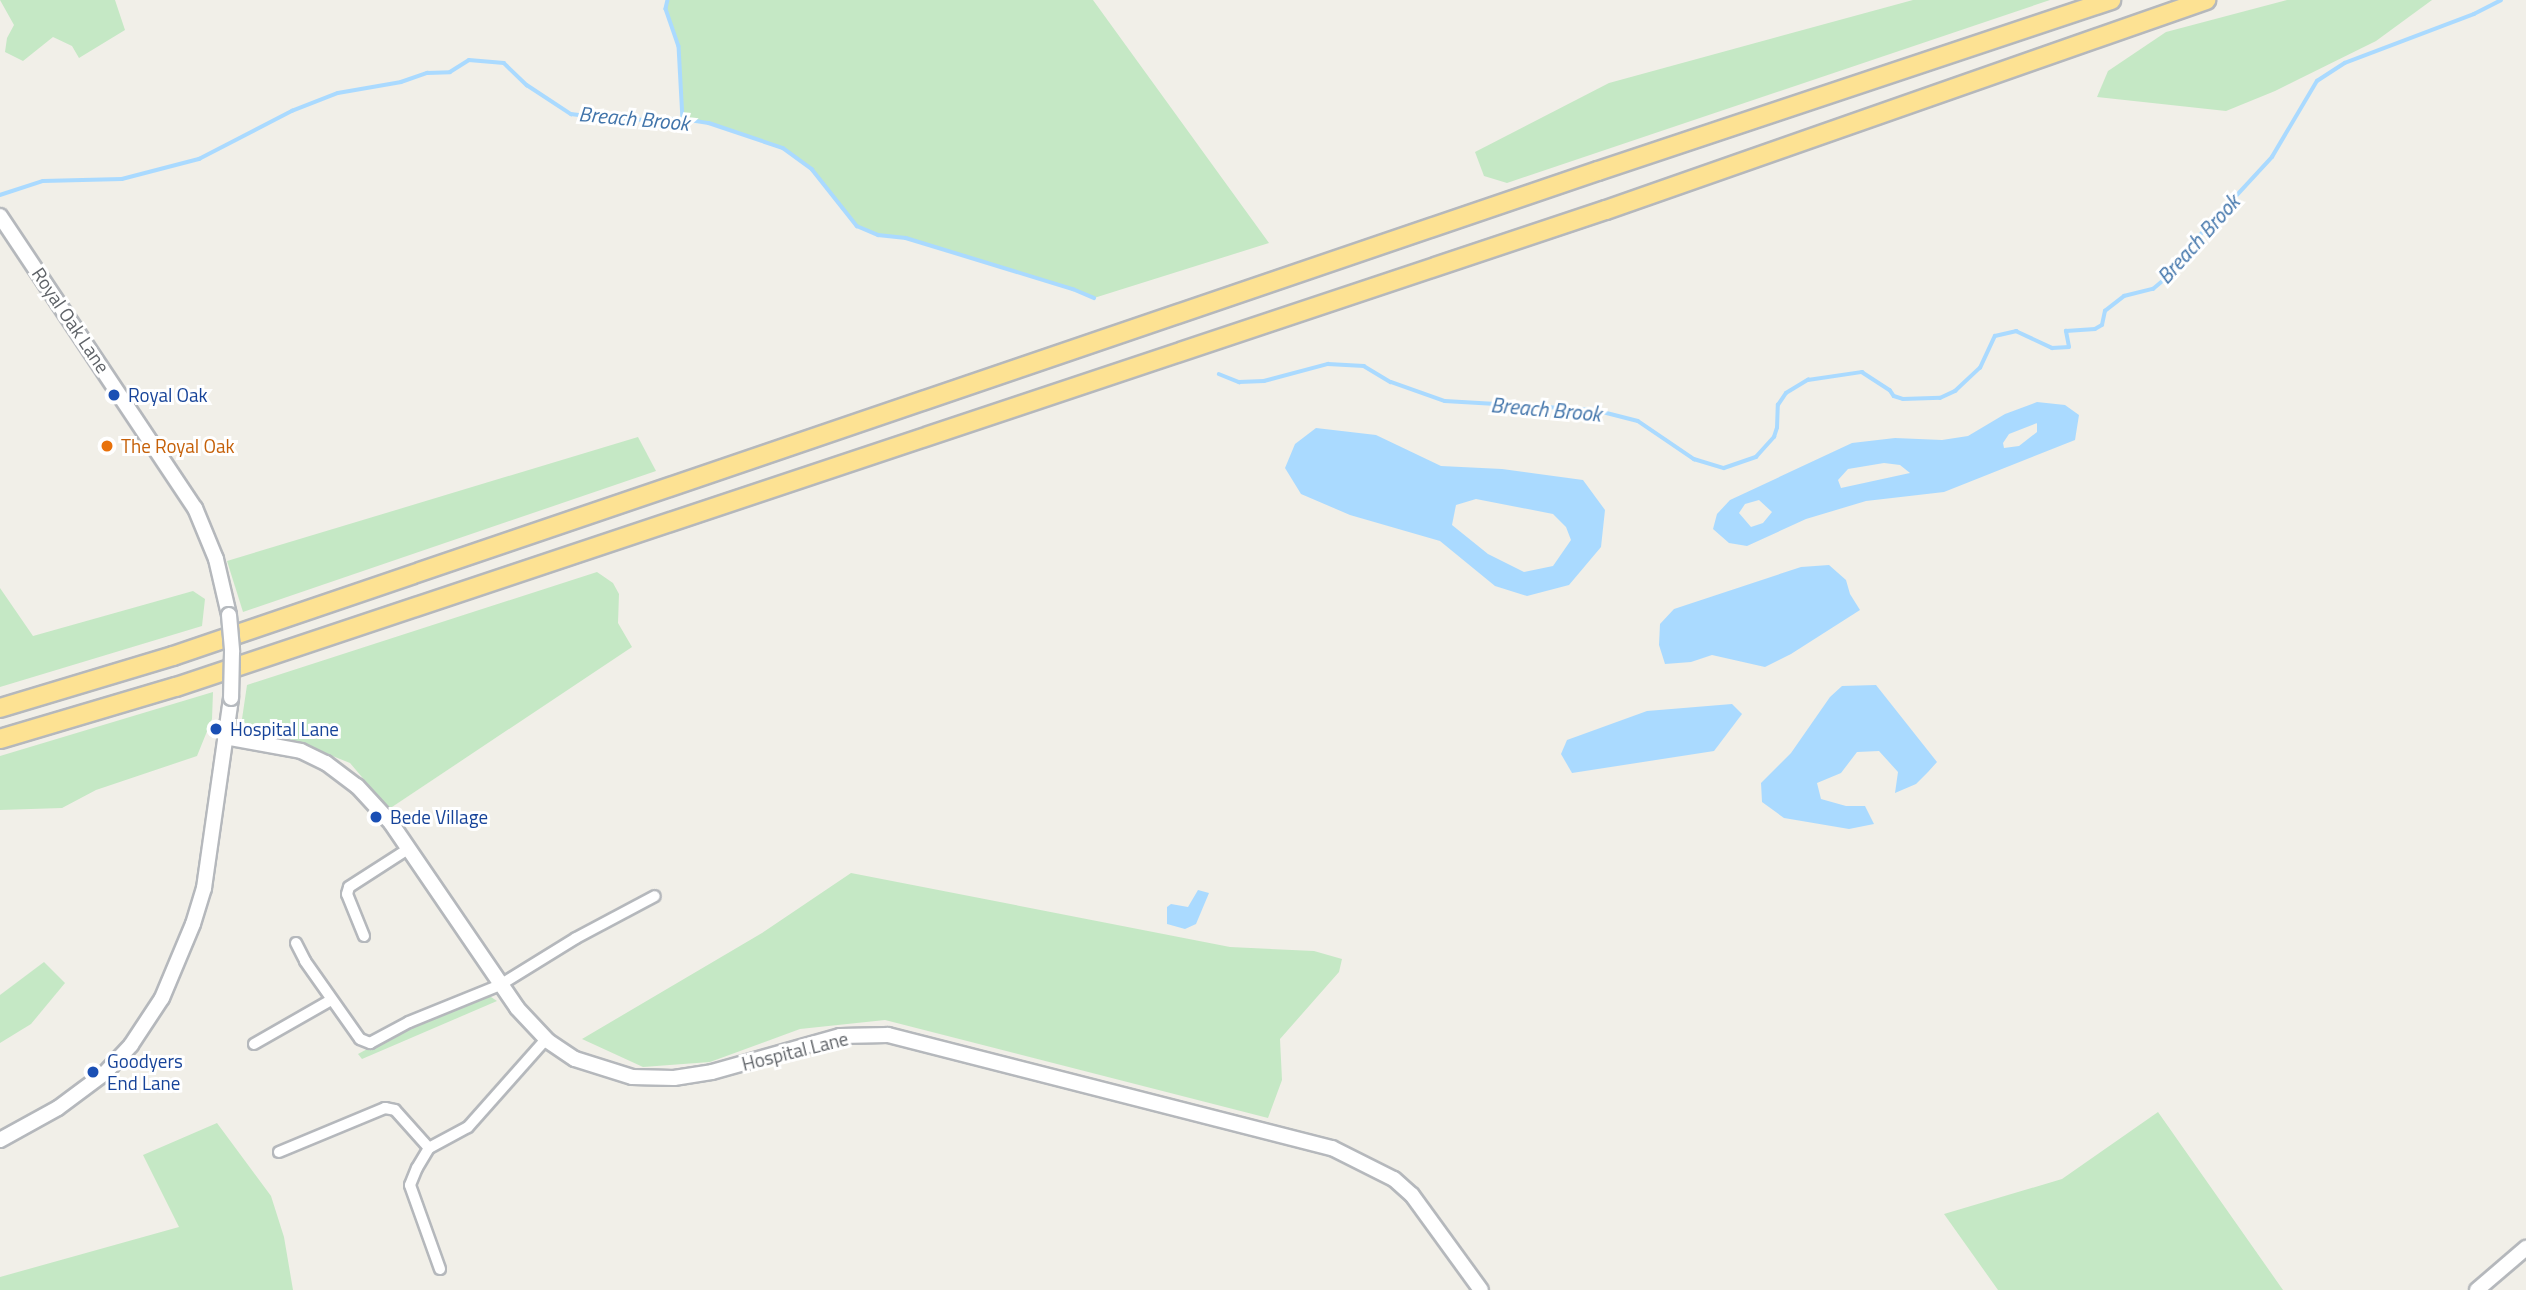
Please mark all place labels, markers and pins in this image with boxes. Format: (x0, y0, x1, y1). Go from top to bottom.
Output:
place label: Royal Oak (128, 384, 208, 406)
marker: Royal Oak (106, 387, 122, 403)
place label: The Royal Oak (121, 435, 235, 457)
marker: The Royal Oak (99, 438, 115, 454)
place label: Hospital Lane (230, 718, 339, 740)
marker: Hospital Lane (208, 721, 224, 737)
place label: Bede Village (390, 806, 488, 828)
marker: Bede Village (368, 809, 384, 825)
place label: Goodyers End Lane (107, 1050, 183, 1094)
marker: Goodyers End Lane (85, 1064, 101, 1080)

